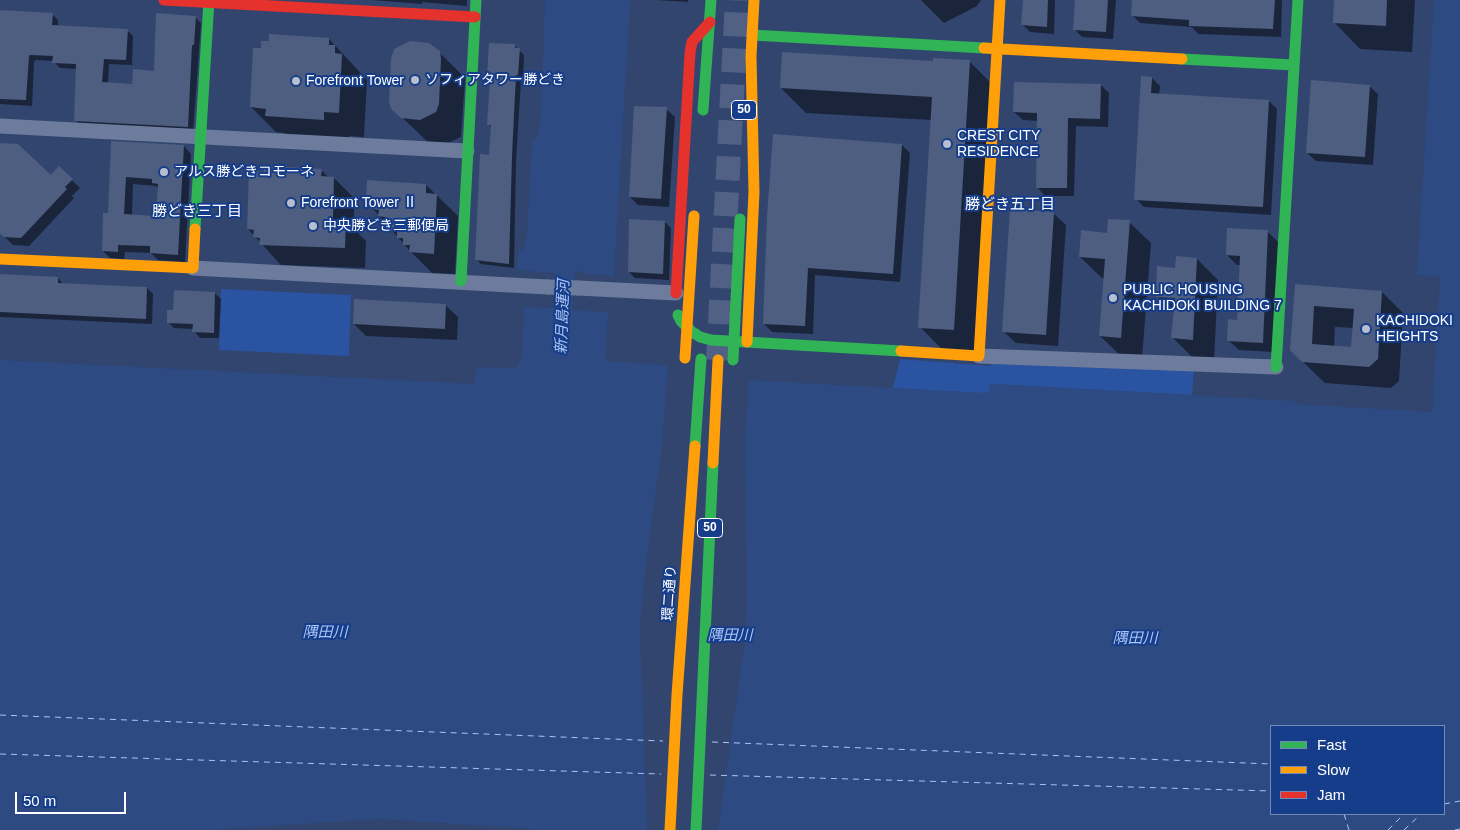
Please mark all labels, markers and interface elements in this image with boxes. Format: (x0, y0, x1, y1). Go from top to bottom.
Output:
place label: ソフィアタワー勝どき (425, 72, 565, 88)
place label: Forefront Tower (306, 73, 404, 89)
marker: ソフィアタワー勝どき (409, 74, 421, 86)
marker: Forefront Tower (290, 75, 302, 87)
road number: 50 (732, 100, 756, 120)
place label: CREST CITY RESIDENCE (957, 128, 1040, 160)
marker: CREST CITY RESIDENCE (941, 138, 953, 150)
place label: アルス勝どきコモーネ (174, 164, 314, 180)
marker: アルス勝どきコモーネ (158, 166, 170, 178)
place label: Forefront Tower Ⅱ (301, 195, 417, 211)
district label: 勝どき五丁目 (965, 196, 1055, 214)
marker: Forefront Tower Ⅱ (285, 197, 297, 209)
district label: 勝どき三丁目 (152, 203, 242, 221)
place label: 中央勝どき三郵便局 (323, 218, 449, 234)
marker: 中央勝どき三郵便局 (307, 220, 319, 232)
water label: 新月島運河 (553, 279, 573, 355)
place label: PUBLIC HOUSING KACHIDOKI BUILDING 7 (1123, 282, 1282, 314)
marker: PUBLIC HOUSING KACHIDOKI BUILDING 7 (1107, 292, 1119, 304)
place label: KACHIDOKI HEIGHTS (1376, 313, 1453, 346)
marker: KACHIDOKI HEIGHTS (1360, 323, 1372, 335)
road number: 50 (698, 518, 722, 538)
street label: 環二通り (660, 564, 680, 622)
water label: 隅田川 (303, 624, 347, 642)
water label: 隅田川 (708, 627, 752, 645)
water label: 隅田川 (1113, 630, 1157, 648)
legend (1270, 725, 1445, 815)
text: Fast (1317, 736, 1346, 753)
text: Slow (1317, 761, 1350, 778)
scale bar (18, 782, 129, 814)
text: Jam (1317, 786, 1345, 803)
text: 50 m (23, 792, 56, 809)

